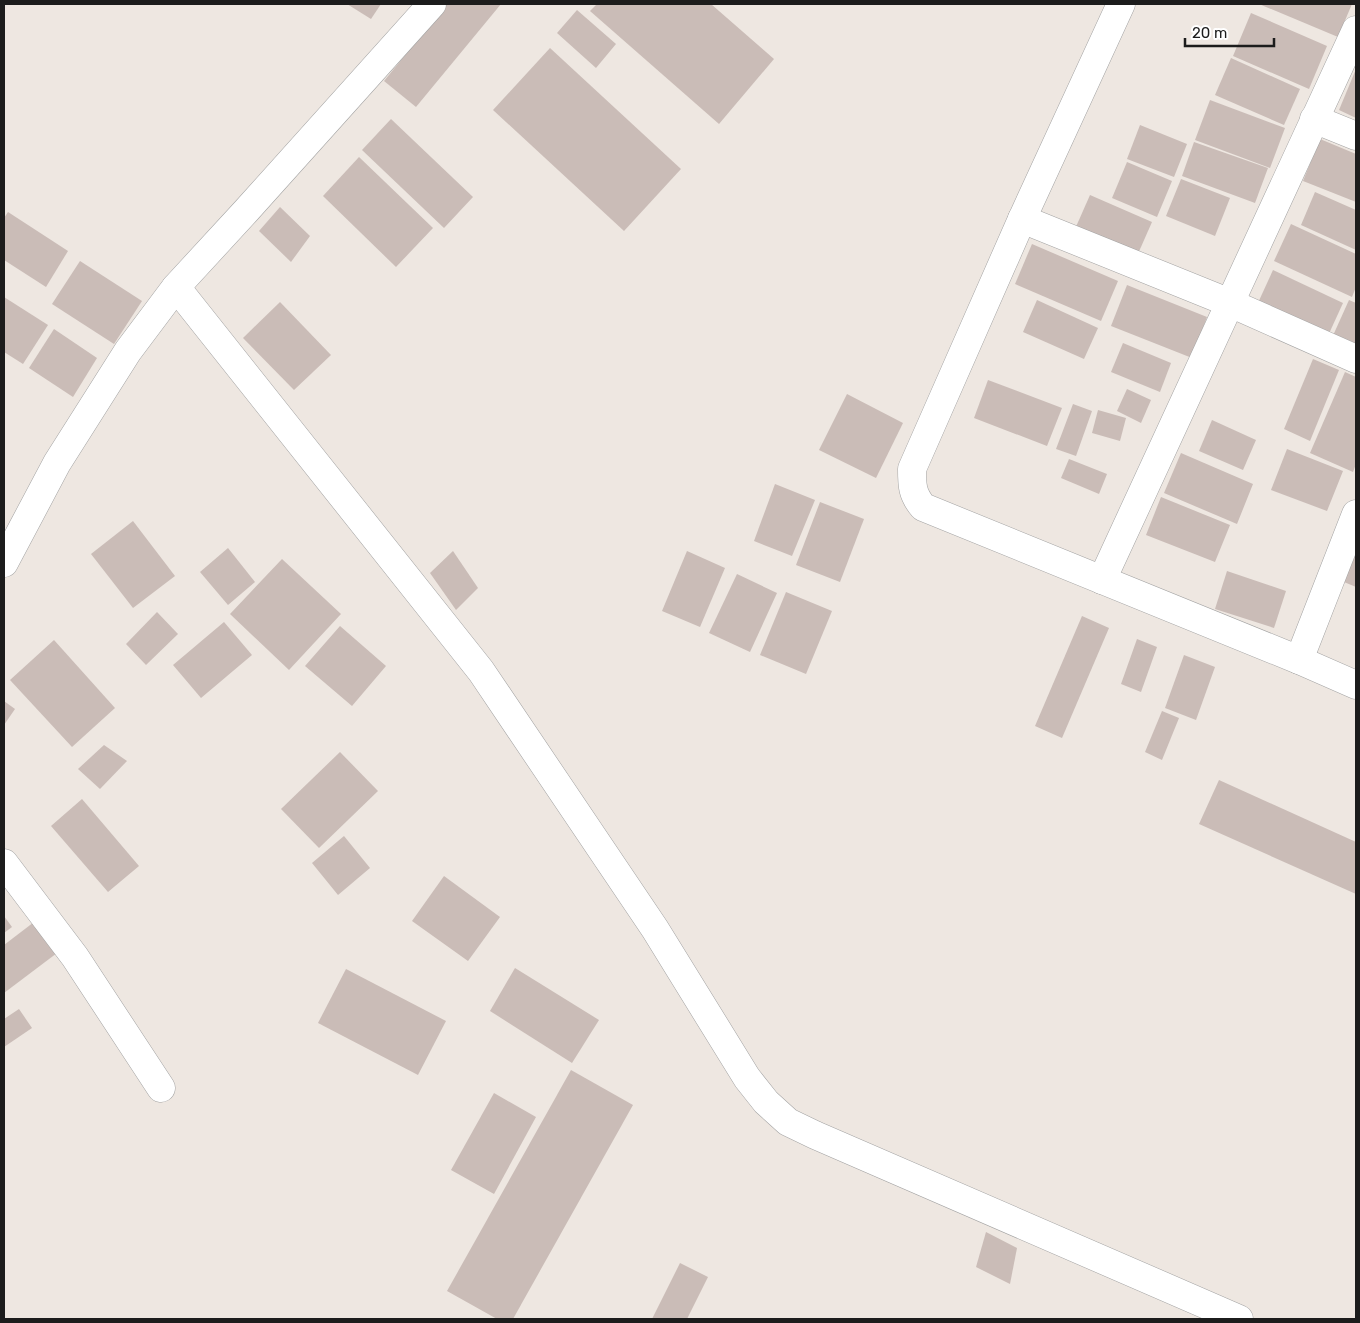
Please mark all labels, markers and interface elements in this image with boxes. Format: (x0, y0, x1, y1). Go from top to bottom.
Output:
scale bar (1185, 15, 1274, 47)
text: 20 m (1192, 24, 1227, 42)

